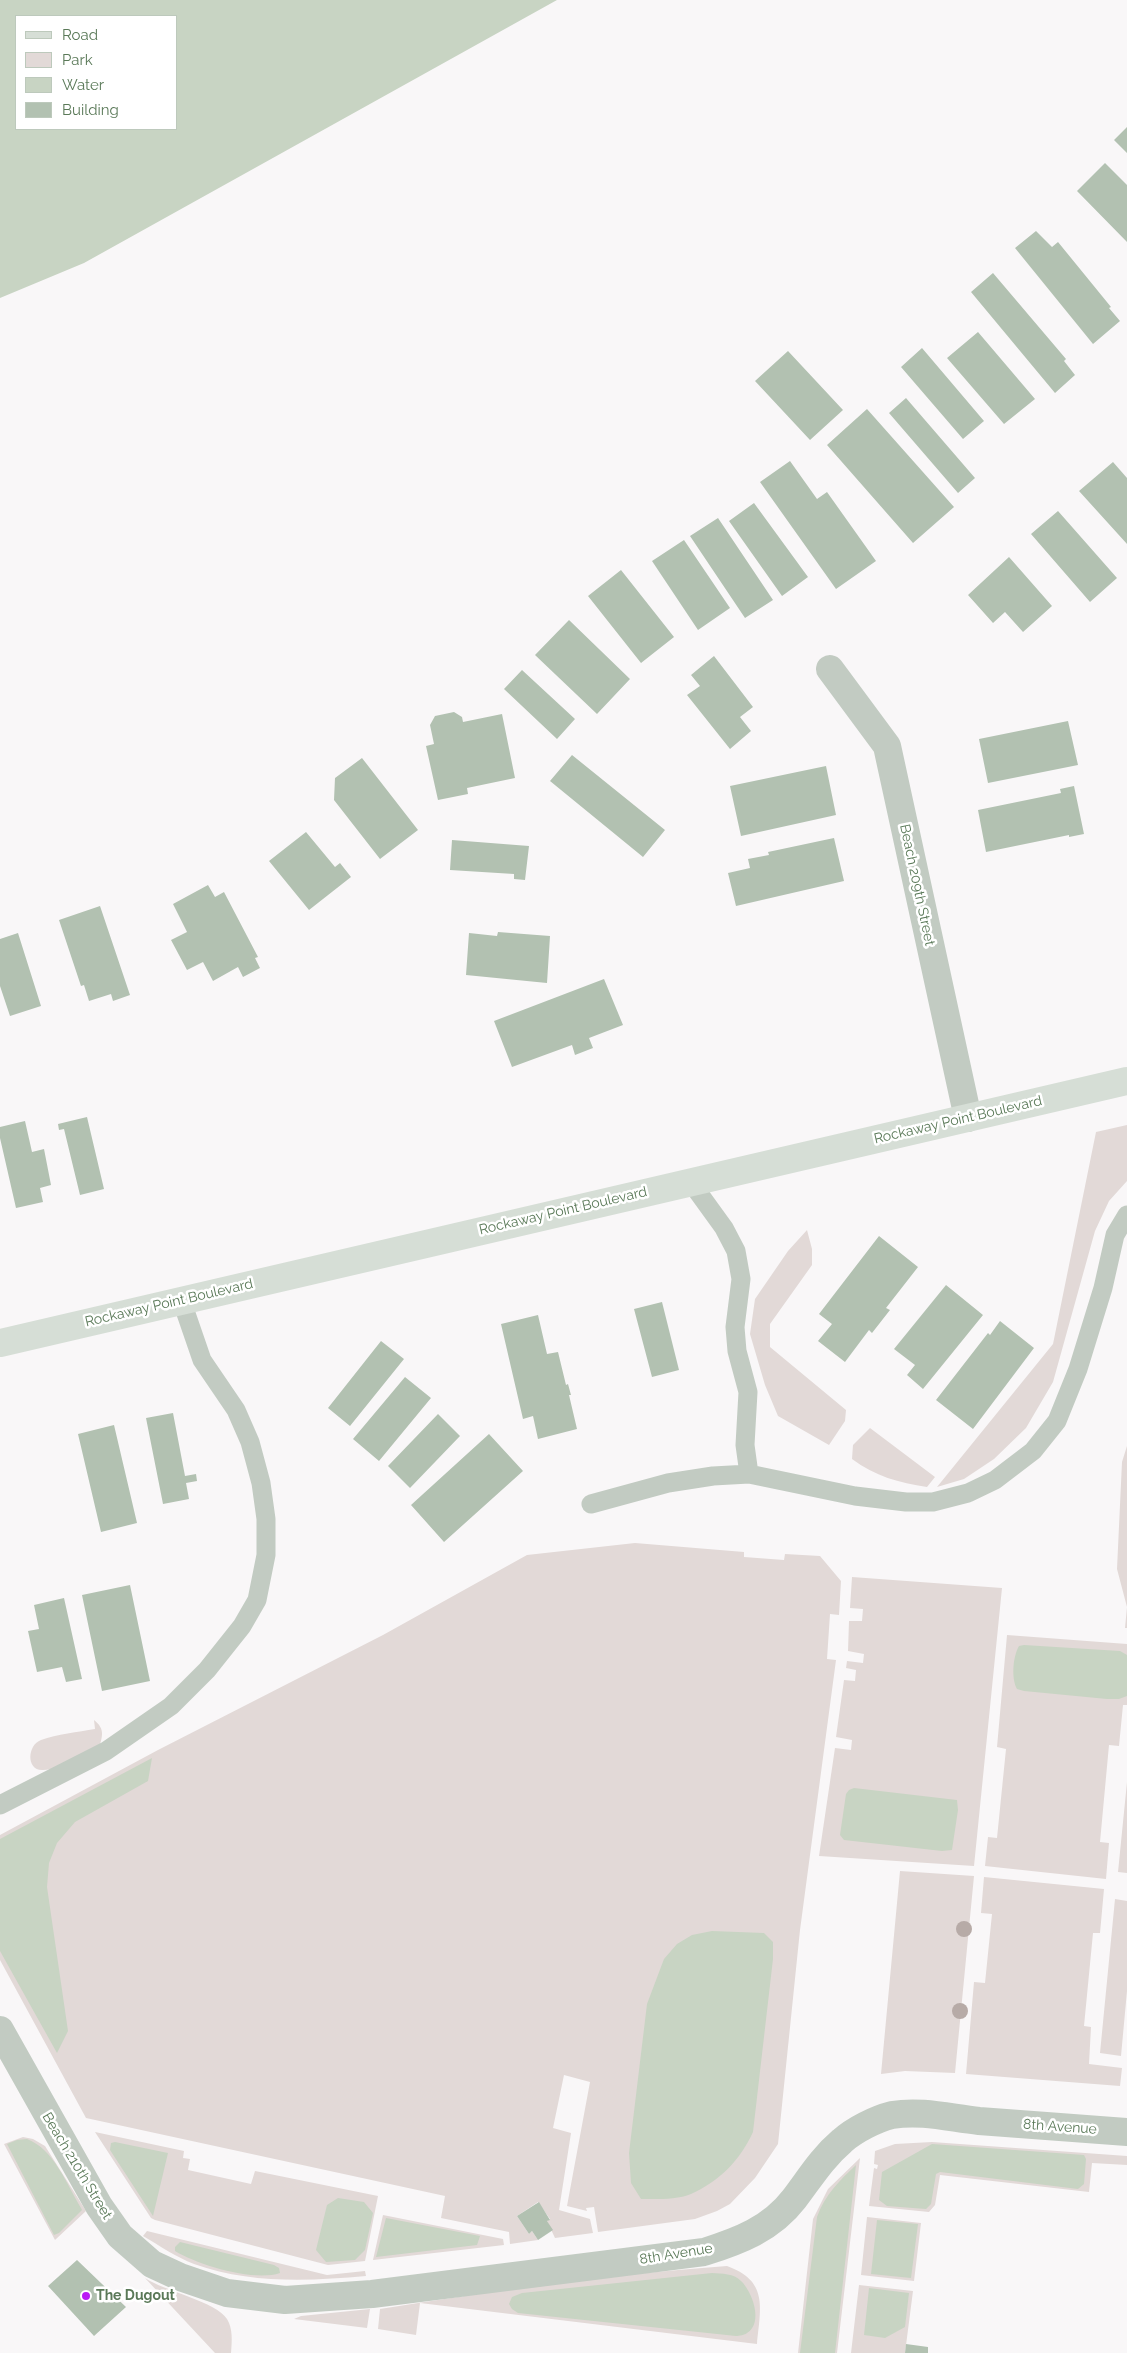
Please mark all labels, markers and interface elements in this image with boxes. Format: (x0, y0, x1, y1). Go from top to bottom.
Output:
legend (15, 15, 178, 130)
text: Road (62, 26, 98, 44)
text: Park (62, 51, 93, 69)
text: Water (62, 76, 104, 94)
text: Building (62, 101, 119, 119)
street label: Beach 209th Street (896, 823, 938, 947)
street label: Rockaway Point Boulevard (872, 1092, 1044, 1148)
street label: Rockaway Point Boulevard (477, 1183, 649, 1239)
street label: Rockaway Point Boulevard (83, 1275, 255, 1331)
street label: Beach 210th Street (38, 2110, 116, 2222)
street label: 8th Avenue (1023, 2116, 1097, 2138)
street label: 8th Avenue (638, 2240, 714, 2268)
place label: The Dugout (96, 2288, 175, 2304)
marker: The Dugout (80, 2290, 92, 2302)

